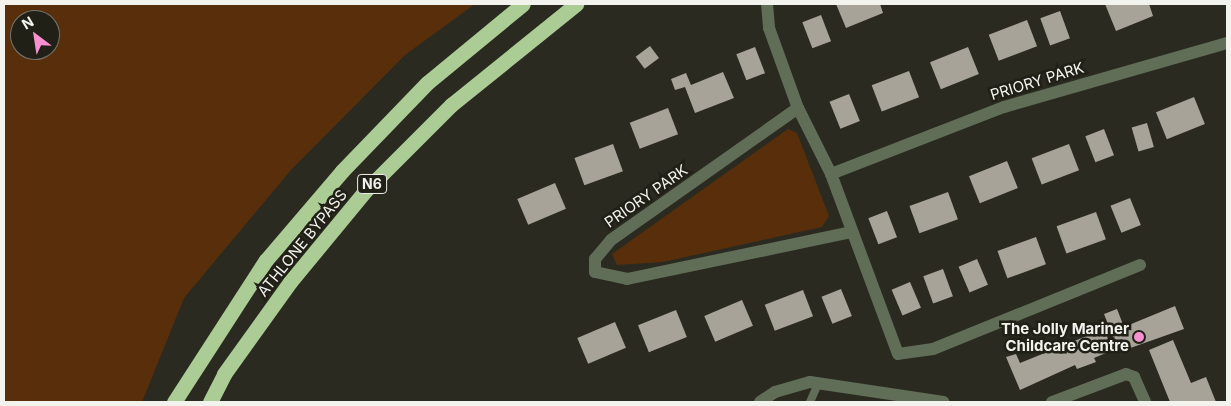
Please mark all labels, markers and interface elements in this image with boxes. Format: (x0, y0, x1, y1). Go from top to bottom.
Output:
north arrow (10, 10, 60, 60)
text: N (19, 13, 36, 33)
street label: PRIORY PARK (988, 58, 1086, 104)
street label: PRIORY PARK (601, 161, 691, 231)
road number: N6 (357, 172, 387, 195)
street label: ATHLONE BYPASS (253, 186, 351, 300)
place label: The Jolly Mariner Childcare Centre (1001, 319, 1129, 354)
marker: The Jolly Mariner Childcare Centre (1133, 331, 1145, 343)

